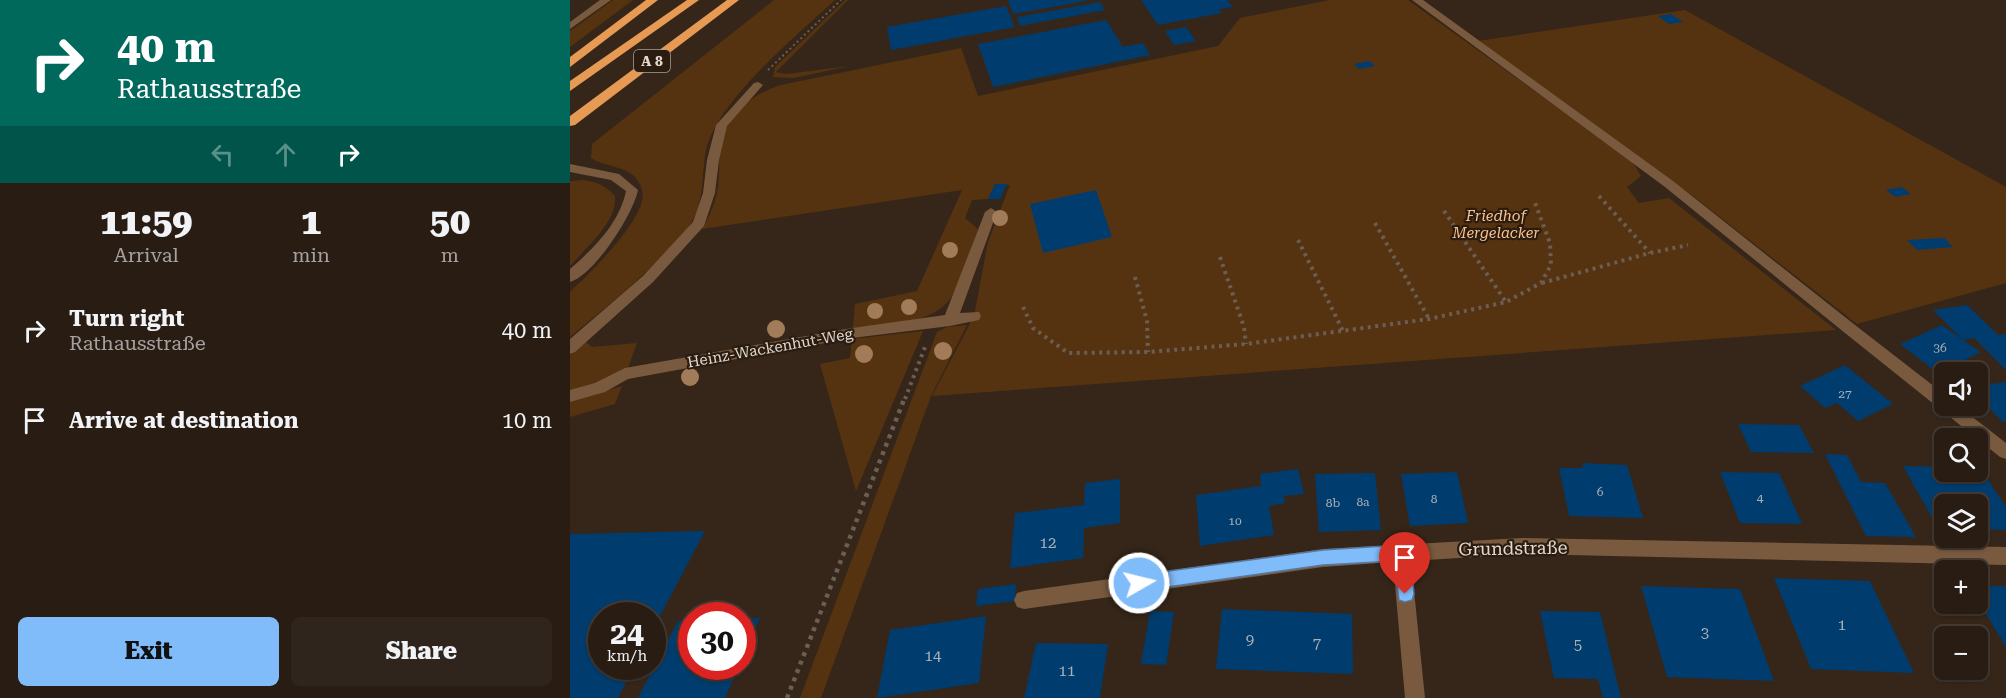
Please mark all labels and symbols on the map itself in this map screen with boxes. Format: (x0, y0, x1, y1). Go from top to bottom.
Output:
road number: A 8 (634, 50, 670, 72)
park label: Friedhof Mergelacker (1451, 207, 1540, 242)
street label: Heinz-Wackenhut-Weg (686, 324, 855, 371)
house number: 36 (1933, 341, 1947, 355)
house number: 27 (1838, 387, 1852, 401)
house number: 6 (1597, 485, 1604, 499)
house number: 4 (1757, 491, 1764, 505)
house number: 8 (1431, 492, 1438, 506)
house number: 8a (1356, 495, 1370, 509)
house number: 8b (1326, 496, 1340, 510)
house number: 10 (1228, 514, 1242, 528)
pin (1379, 532, 1430, 594)
house number: 12 (1040, 534, 1056, 552)
street label: Grundstraße (1458, 537, 1568, 559)
position arrow (1107, 551, 1171, 615)
speed limit sign: 30 (678, 602, 756, 680)
house number: 1 (1838, 616, 1846, 634)
house number: 3 (1701, 624, 1709, 642)
house number: 9 (1246, 631, 1254, 649)
house number: 7 (1313, 634, 1321, 652)
house number: 5 (1574, 636, 1582, 654)
house number: 14 (925, 647, 942, 665)
house number: 11 (1059, 662, 1075, 680)

